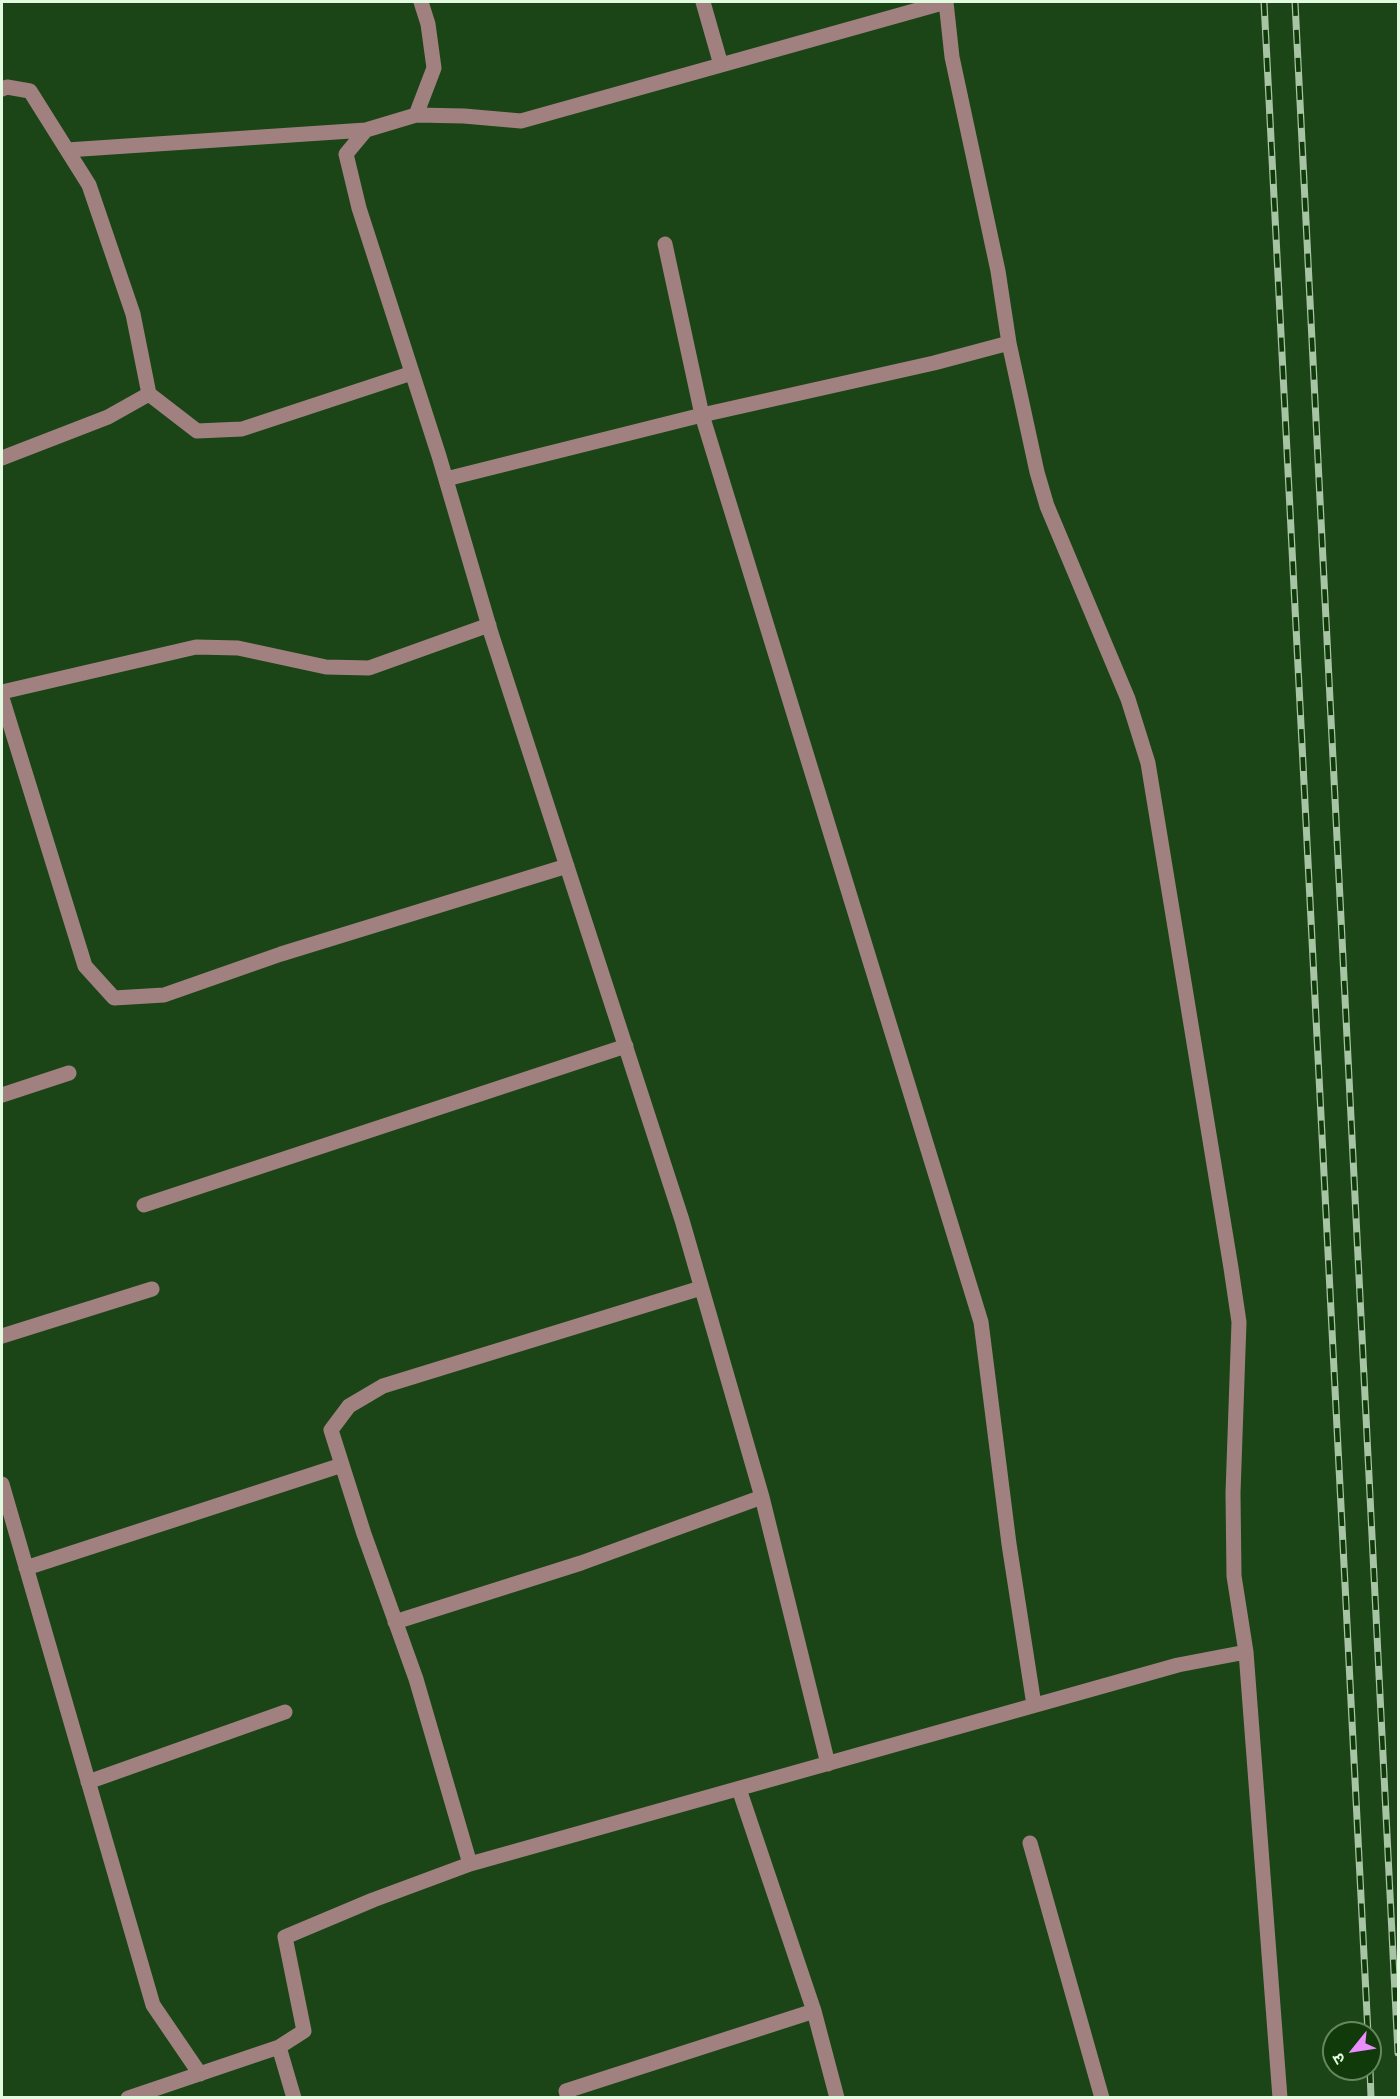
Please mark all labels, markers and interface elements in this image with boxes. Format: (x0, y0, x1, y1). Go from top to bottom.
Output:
north arrow (1322, 2021, 1382, 2081)
text: उ (1327, 2050, 1349, 2068)

